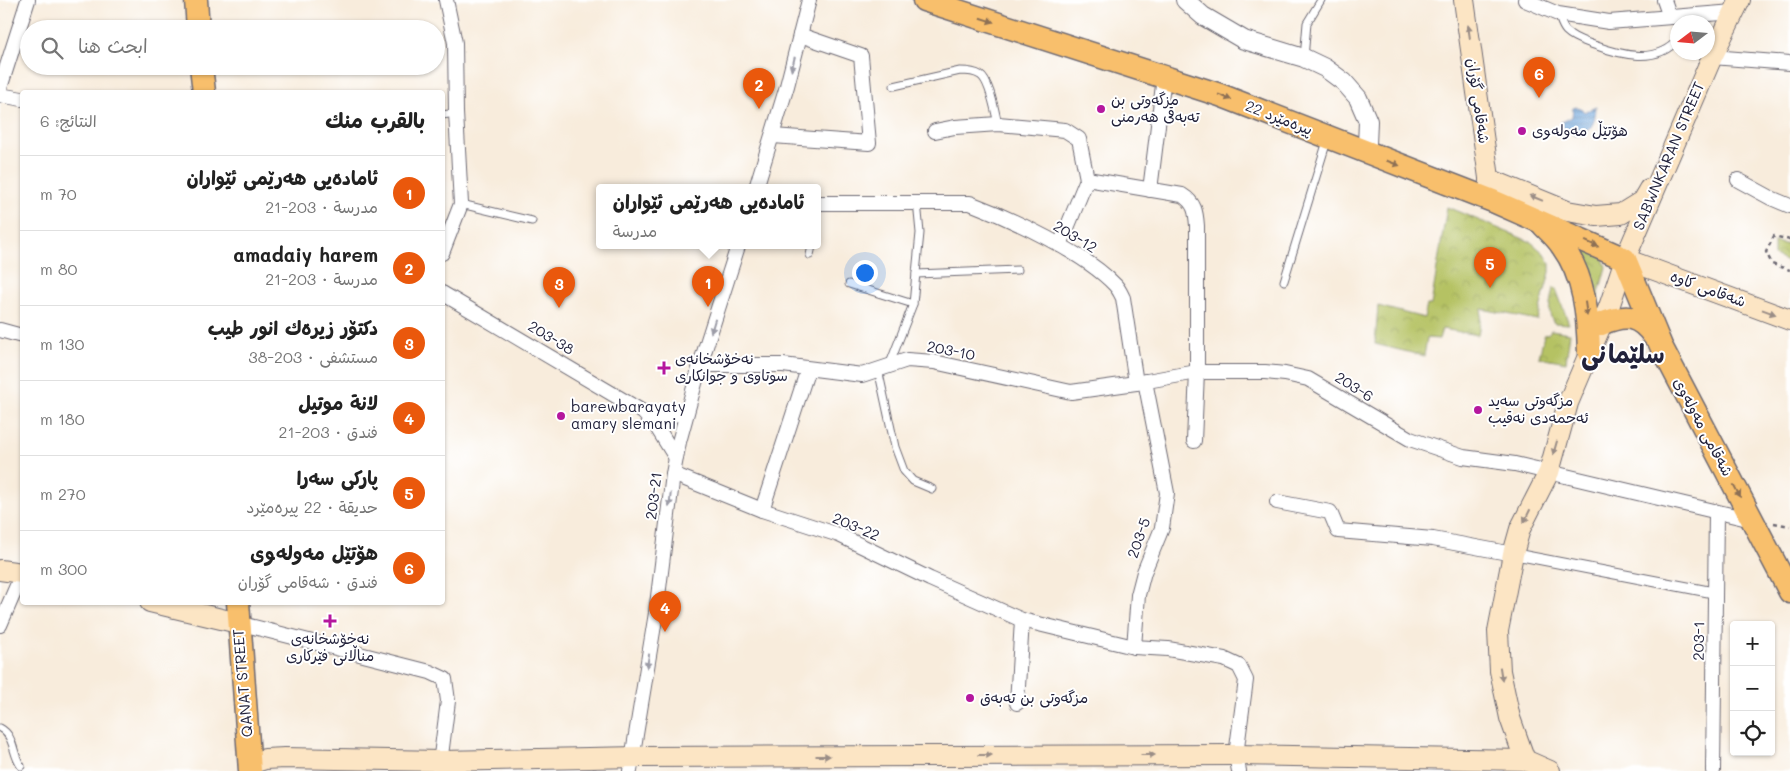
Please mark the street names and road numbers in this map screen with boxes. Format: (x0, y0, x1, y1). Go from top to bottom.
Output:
street label: شەقامی گۆران (1462, 57, 1495, 145)
street label: SABWNKARAN STREET (1628, 78, 1708, 233)
street label: 22 پیرەمێرد (1242, 95, 1316, 140)
street label: 203-12 (1050, 215, 1101, 257)
street label: شەقامی کاوە (1668, 265, 1749, 312)
street label: 203-38 (525, 316, 578, 359)
street label: 203-10 (925, 336, 977, 364)
street label: 203-6 (1332, 367, 1378, 406)
street label: شەقامی مەولەوی (1669, 374, 1738, 480)
street label: 203-21 (640, 471, 666, 521)
street label: 203-22 (830, 507, 883, 545)
street label: 203-5 (1122, 515, 1154, 561)
street label: 203-1 (1688, 621, 1708, 661)
street label: QANAT STREET (227, 628, 257, 738)

